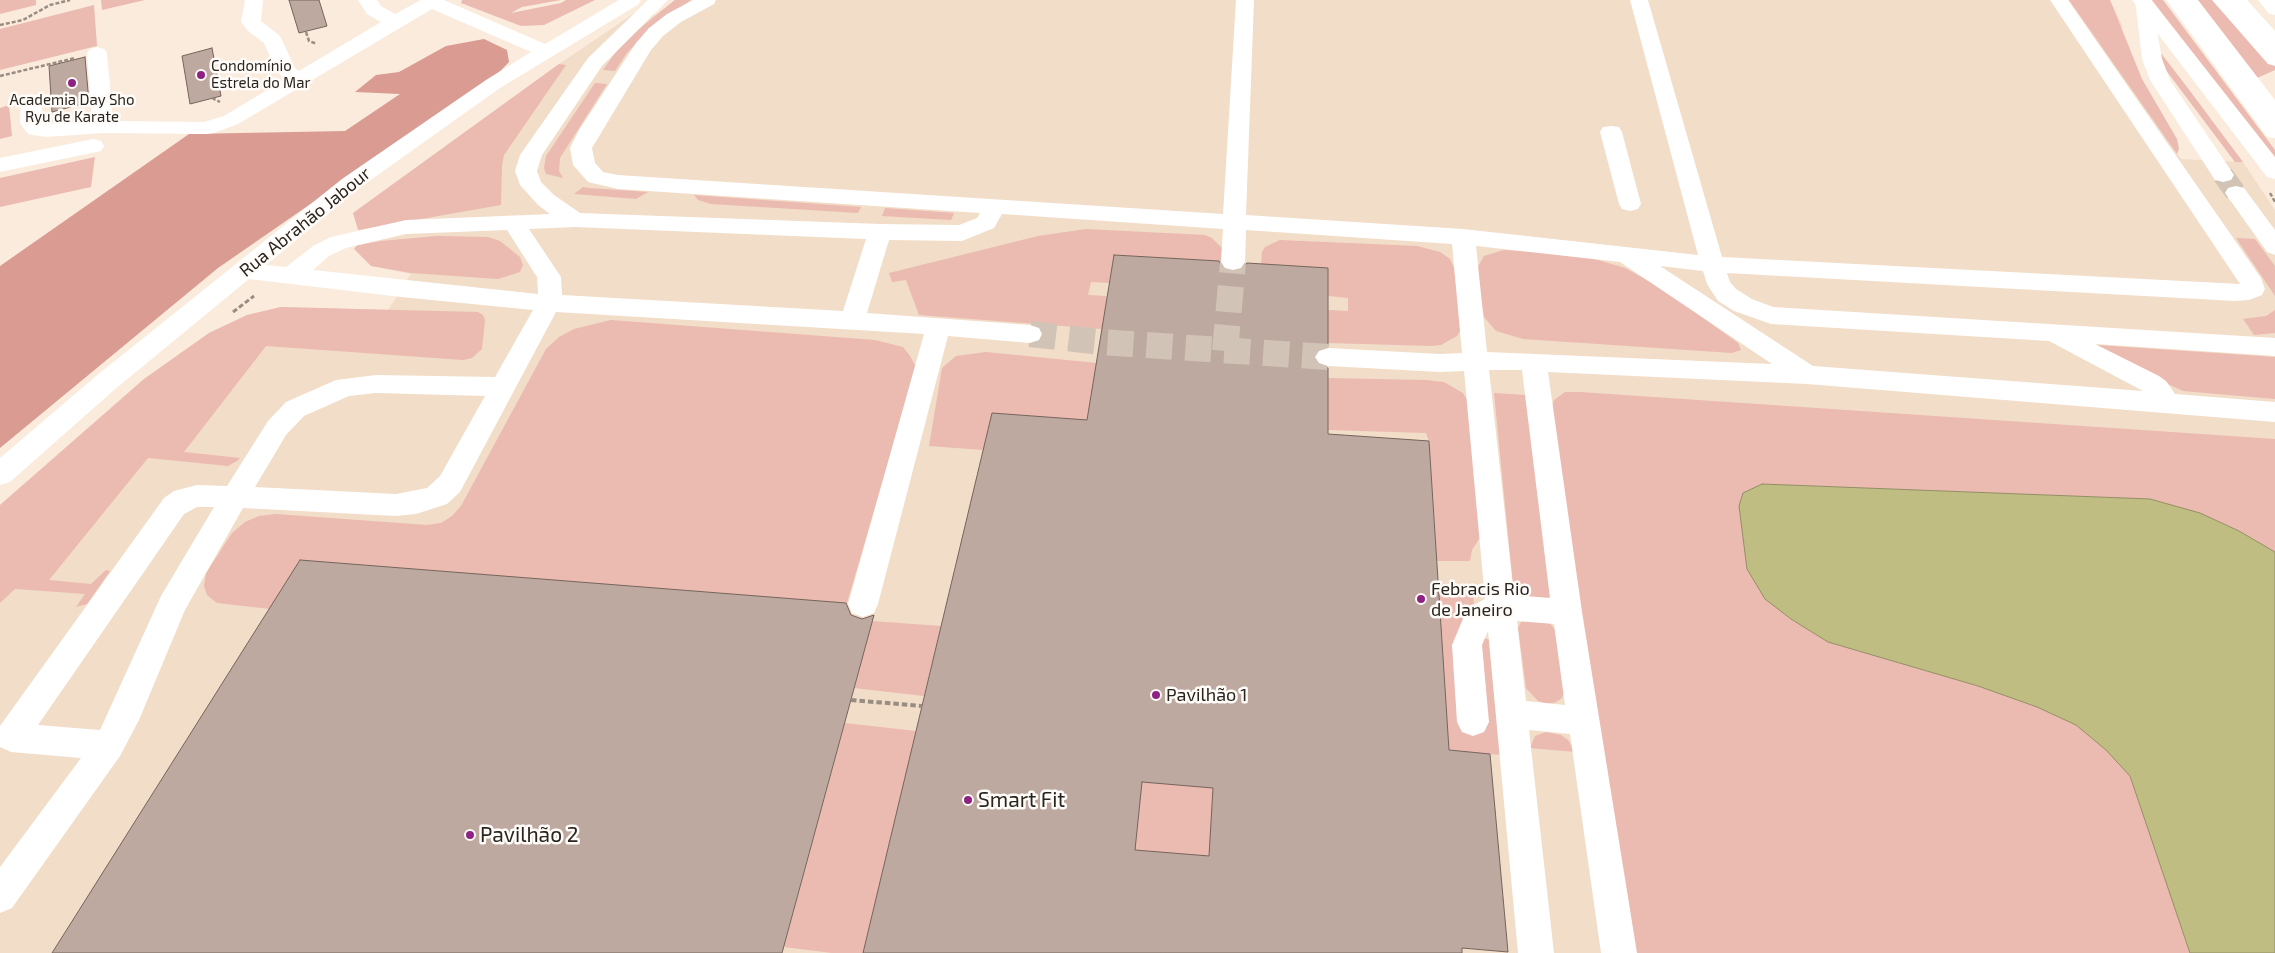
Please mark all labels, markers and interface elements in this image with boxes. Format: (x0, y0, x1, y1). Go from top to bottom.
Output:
place label: Condomínio Estrela do Mar (211, 57, 311, 92)
marker: Condomínio Estrela do Mar (195, 69, 207, 81)
marker: Academia Day Sho Ryu de Karate (66, 77, 78, 89)
place label: Academia Day Sho Ryu de Karate (9, 91, 135, 126)
street label: Rua Abrahão Jabour (235, 163, 375, 281)
place label: Febracis Rio de Janeiro (1431, 578, 1530, 620)
marker: Febracis Rio de Janeiro (1415, 593, 1427, 605)
place label: Pavilhão 1 (1166, 684, 1248, 706)
marker: Pavilhão 1 (1150, 689, 1162, 701)
place label: Smart Fit (978, 787, 1065, 813)
marker: Smart Fit (962, 794, 974, 806)
place label: Pavilhão 2 (480, 822, 579, 848)
marker: Pavilhão 2 (464, 829, 476, 841)

